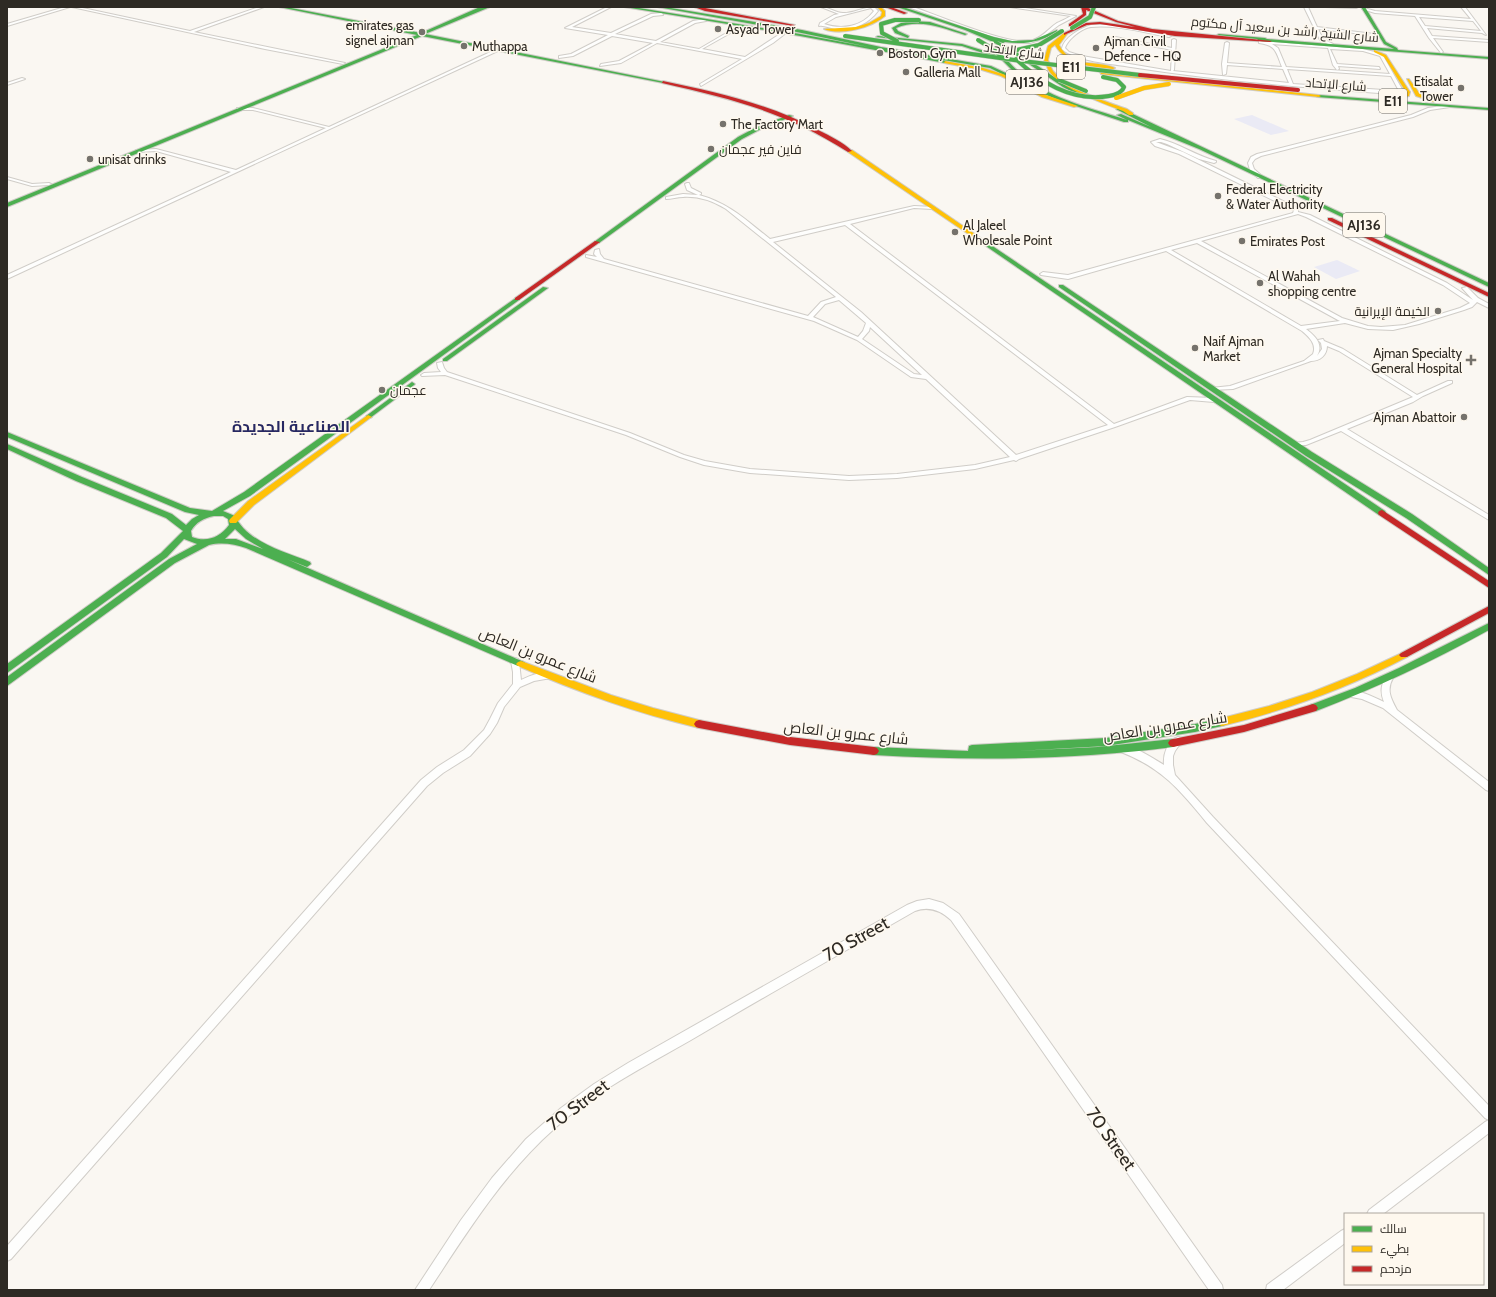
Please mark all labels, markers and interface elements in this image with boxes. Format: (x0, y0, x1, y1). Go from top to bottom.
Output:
street label: شارع الشيخ راشد بن سعيد آل مكتوم (1190, 13, 1380, 47)
place label: emirates gas signel ajman (346, 17, 415, 49)
place label: Asyad Tower (726, 21, 796, 37)
marker: Asyad Tower (713, 24, 723, 34)
marker: emirates gas signel ajman (417, 27, 427, 37)
place label: Ajman Civil Defence - HQ (1104, 33, 1181, 64)
place label: Muthappa (472, 38, 528, 54)
street label: شارع الإتحاد (982, 38, 1045, 63)
marker: Muthappa (459, 41, 469, 51)
marker: Ajman Civil Defence - HQ (1091, 43, 1101, 53)
place label: Boston Gym (888, 45, 956, 61)
marker: Boston Gym (875, 48, 885, 58)
road number: E11 (1057, 55, 1085, 79)
place label: Galleria Mall (914, 64, 981, 80)
marker: Galleria Mall (901, 67, 911, 77)
road number: AJ136 (1006, 70, 1048, 94)
place label: Etisalat Tower (1414, 73, 1454, 104)
street label: شارع الإتحاد (1305, 74, 1367, 95)
marker: Etisalat Tower (1456, 83, 1466, 93)
road number: E11 (1379, 89, 1407, 113)
place label: The Factory Mart (731, 116, 824, 132)
marker: The Factory Mart (718, 119, 728, 129)
place label: فاين فير عجمان (719, 141, 802, 157)
marker: فاين فير عجمان (706, 144, 716, 154)
place label: unisat drinks (98, 151, 167, 167)
marker: unisat drinks (85, 154, 95, 164)
place label: Federal Electricity & Water Authority (1226, 181, 1324, 212)
marker: Federal Electricity & Water Authority (1213, 191, 1223, 201)
road number: AJ136 (1343, 213, 1385, 237)
place label: Al Jaleel Wholesale Point (963, 217, 1053, 248)
marker: Al Jaleel Wholesale Point (950, 227, 960, 237)
place label: Emirates Post (1250, 233, 1325, 249)
marker: Emirates Post (1237, 236, 1247, 246)
place label: Al Wahah shopping centre (1268, 268, 1356, 299)
marker: Al Wahah shopping centre (1255, 278, 1265, 288)
place label: الخيمة الإيرانية (1355, 303, 1430, 320)
marker: الخيمة الإيرانية (1433, 306, 1443, 316)
place label: Naif Ajman Market (1203, 333, 1264, 364)
marker: Naif Ajman Market (1190, 343, 1200, 353)
place label: Ajman Specialty General Hospital (1371, 345, 1462, 376)
marker: Ajman Specialty General Hospital (1465, 354, 1477, 366)
place label: عجمان (390, 382, 427, 398)
marker: عجمان (377, 385, 387, 395)
place label: Ajman Abattoir (1373, 409, 1457, 426)
marker: Ajman Abattoir (1459, 412, 1469, 422)
district label: الصناعية الجديدة (232, 417, 350, 436)
street label: شارع عمرو بن العاص (476, 623, 599, 689)
street label: شارع عمرو بن العاص (1102, 708, 1229, 748)
street label: شارع عمرو بن العاص (783, 717, 909, 750)
street label: 70 Street (819, 912, 893, 966)
street label: 70 Street (543, 1075, 613, 1135)
street label: 70 Street (1081, 1103, 1141, 1175)
legend (1344, 1213, 1484, 1285)
text: سالك (1380, 1221, 1407, 1236)
text: بطيء (1380, 1241, 1409, 1259)
text: مزدحم (1380, 1261, 1412, 1277)

